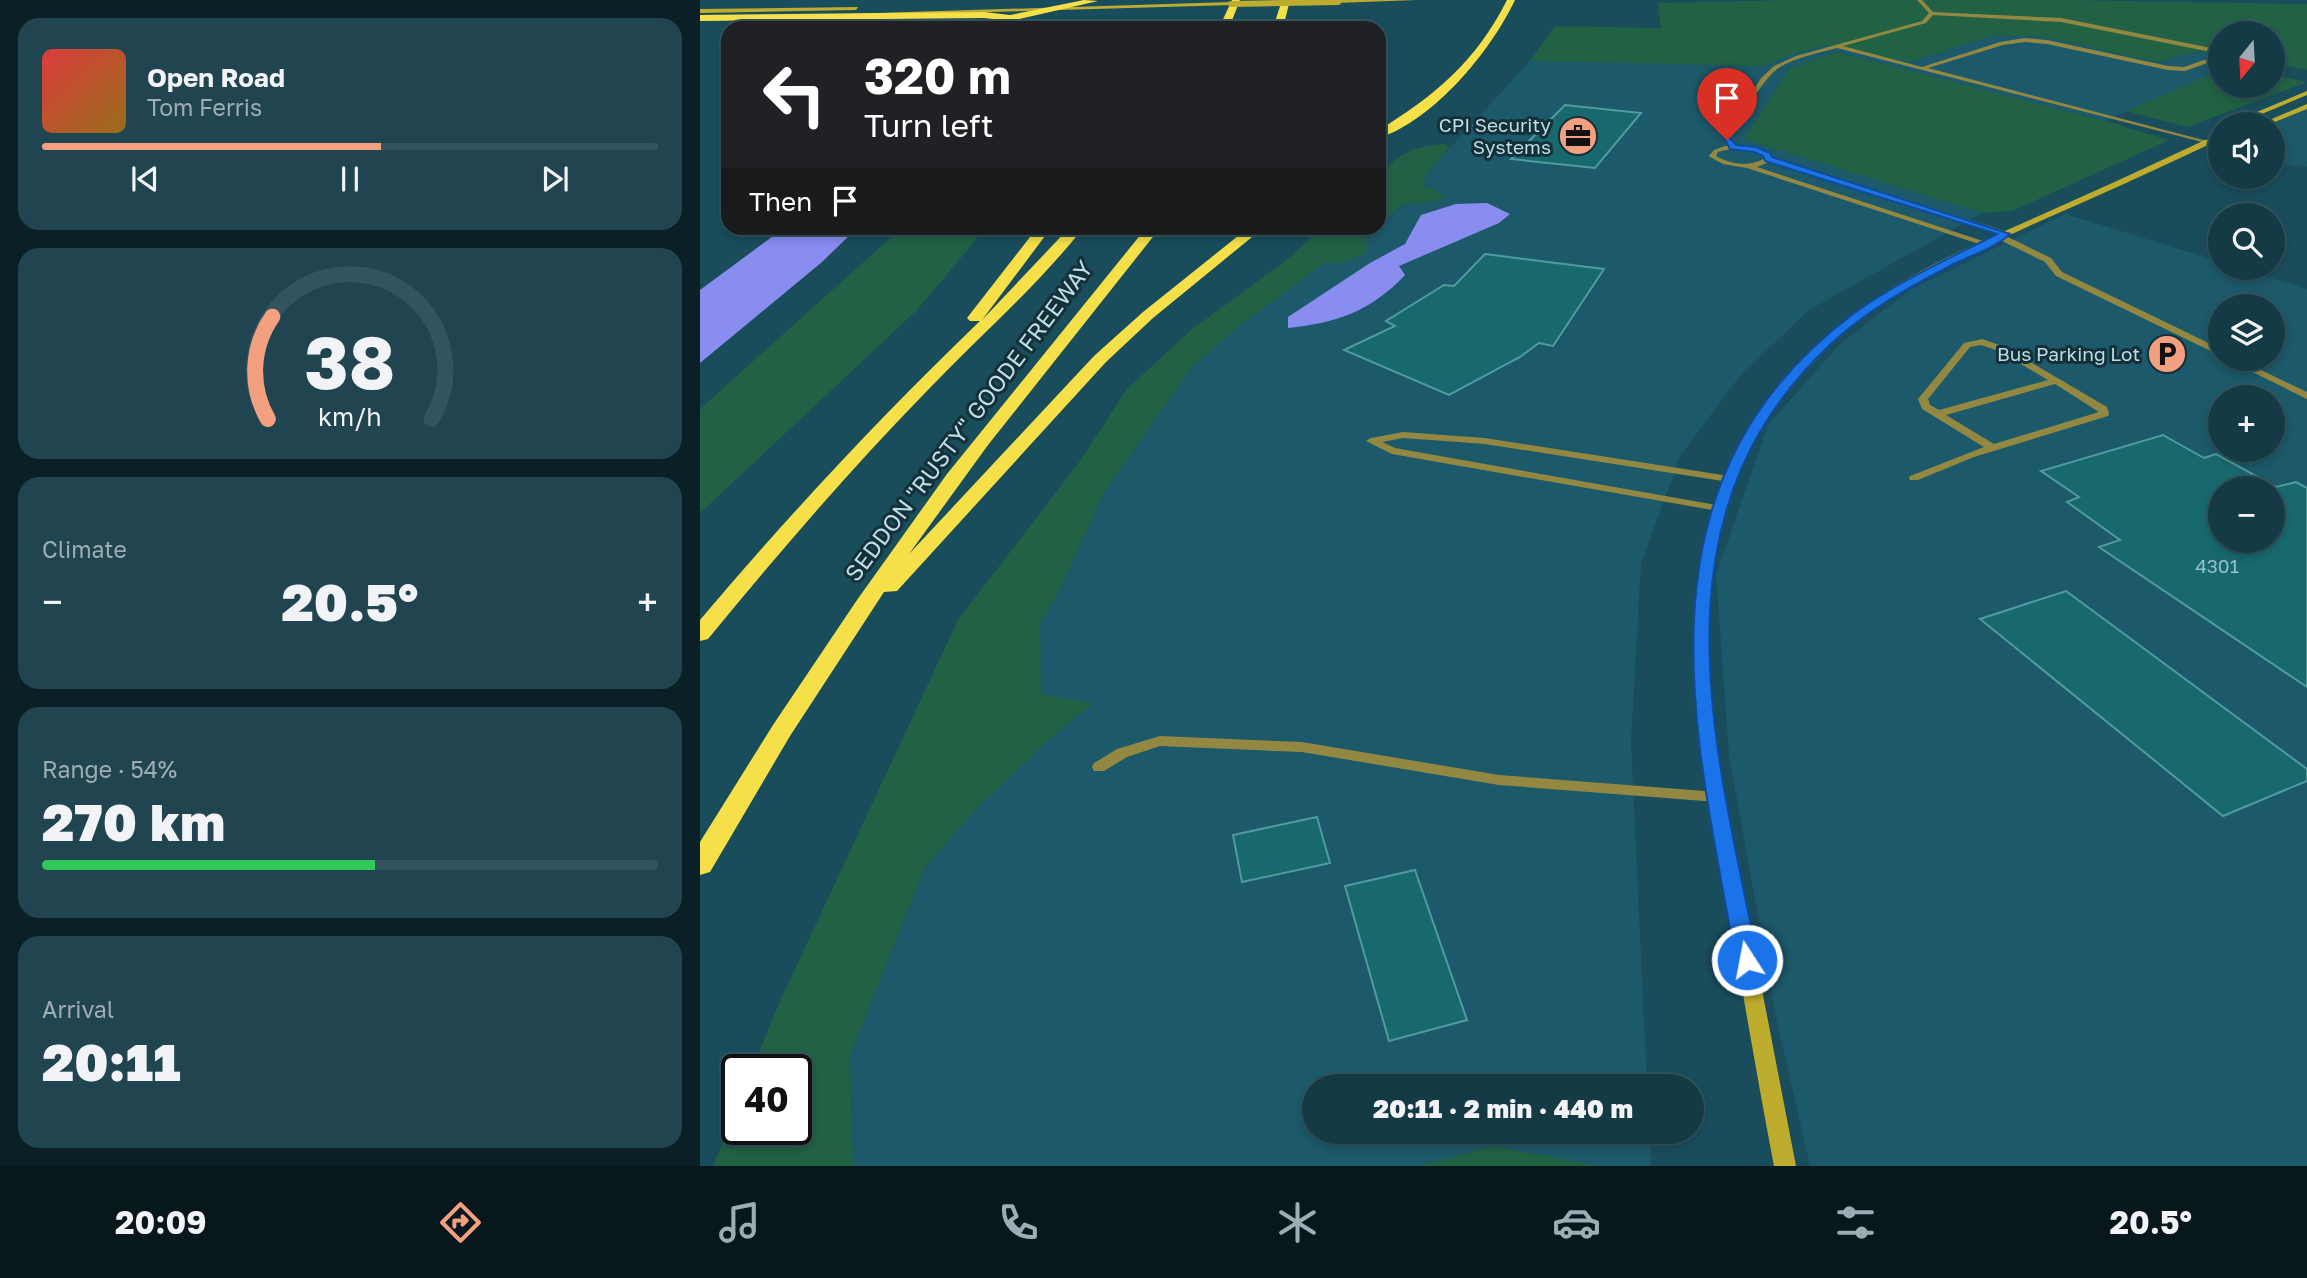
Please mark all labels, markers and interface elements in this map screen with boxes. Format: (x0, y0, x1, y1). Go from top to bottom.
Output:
north arrow (2208, 21, 2286, 98)
map controls (2208, 21, 2285, 553)
text: 320 m (864, 46, 1011, 105)
icon: left (749, 49, 840, 140)
text: Open Road (147, 62, 285, 93)
pin (1697, 68, 1757, 140)
icon: arrive (1708, 79, 1746, 117)
text: Tom Ferris (147, 93, 262, 121)
text: Turn left (864, 106, 993, 144)
button: sound (2208, 112, 2285, 189)
place label: CPI Security Systems (1439, 113, 1551, 158)
office icon: CPI Security Systems (1557, 115, 1599, 157)
icon: previous (126, 160, 164, 198)
icon: pause (331, 160, 369, 198)
icon: next (536, 160, 574, 198)
icon: arrive (826, 182, 864, 220)
text: Then (749, 186, 812, 217)
button: search (2208, 203, 2285, 280)
street label: SEDDON "RUSTY" GOODE FREEWAY (838, 254, 1098, 586)
button: layers (2208, 294, 2285, 371)
text: 38 (305, 319, 396, 406)
parking icon: Bus Parking Lot (2146, 333, 2188, 375)
place label: Bus Parking Lot (1997, 342, 2140, 365)
button: + (2208, 385, 2285, 462)
text: km/h (318, 401, 382, 432)
button: − (2208, 476, 2285, 553)
text: Climate (42, 535, 127, 563)
house number: 4301 (2195, 554, 2239, 577)
text: 20.5° (282, 570, 418, 632)
text: − (42, 579, 63, 624)
text: + (637, 579, 658, 624)
text: Range · 54% (42, 755, 177, 783)
text: 270 km (42, 790, 225, 852)
position arrow (1710, 923, 1784, 997)
text: Arrival (42, 995, 114, 1023)
text: 20:11 (42, 1030, 181, 1092)
speed limit sign: 40 (721, 1054, 812, 1145)
text: 20:11 · 2 min · 440 m (1373, 1093, 1633, 1124)
icon: directions (436, 1198, 485, 1247)
icon: music (715, 1198, 764, 1247)
icon: phone (994, 1198, 1043, 1247)
icon: climate (1273, 1198, 1322, 1247)
icon: car (1552, 1198, 1601, 1247)
icon: filters (1831, 1198, 1880, 1247)
text: 20:09 (115, 1203, 207, 1241)
text: 20.5° (2110, 1203, 2192, 1241)

